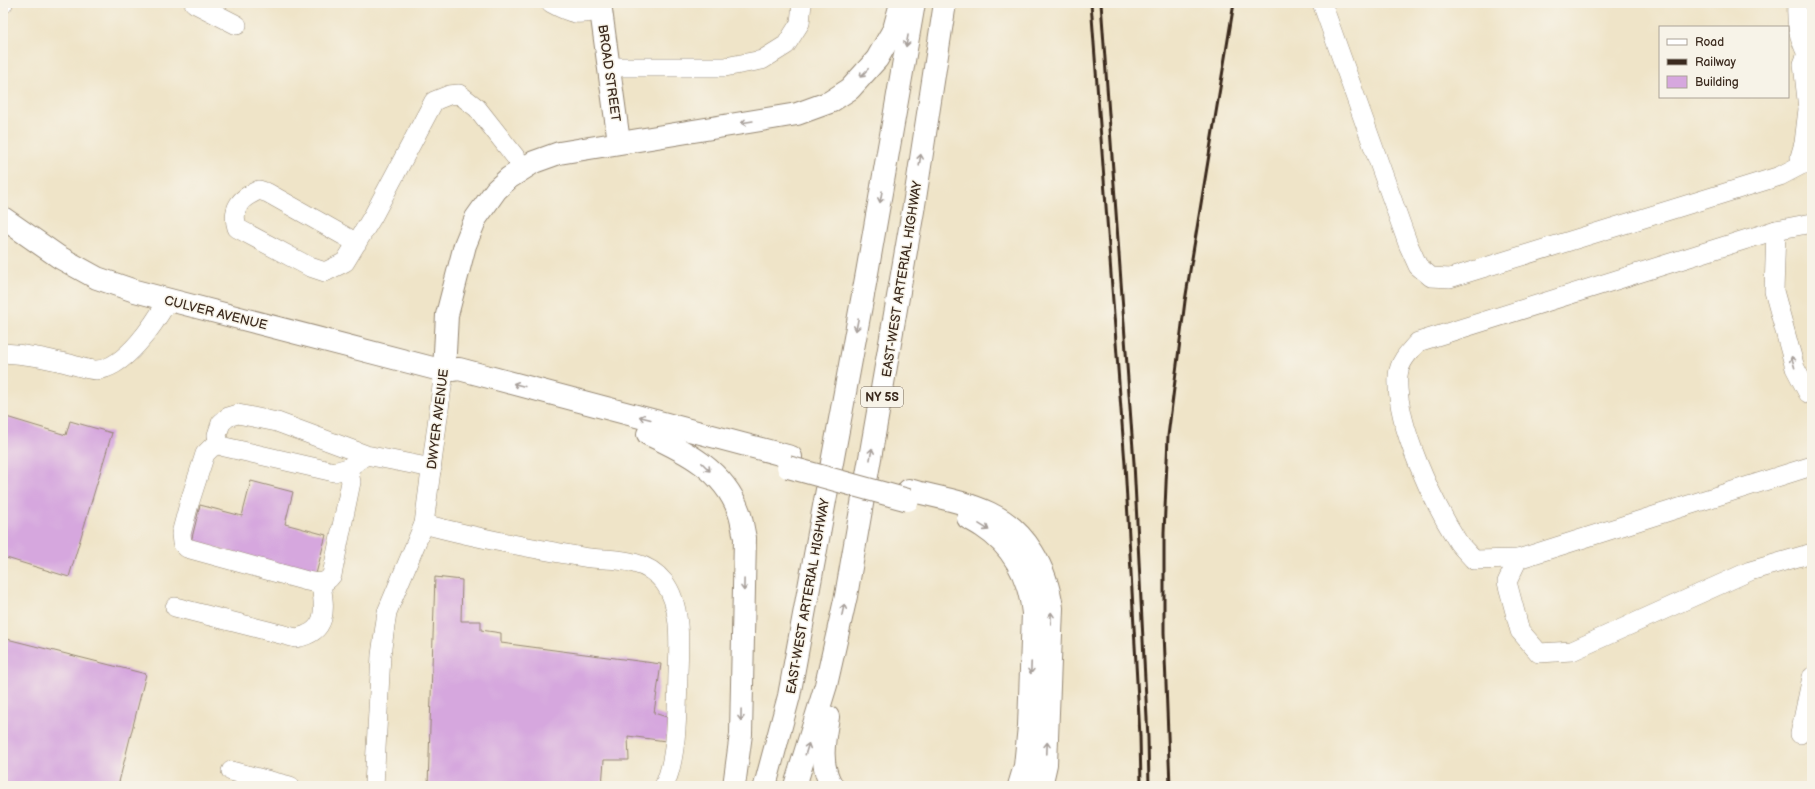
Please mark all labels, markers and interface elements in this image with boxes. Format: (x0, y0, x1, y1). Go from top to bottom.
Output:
street label: BROAD STREET (594, 24, 624, 123)
legend (1659, 26, 1789, 98)
one-way arrow (903, 35, 911, 48)
text: Road (1695, 35, 1724, 50)
text: Railway (1695, 55, 1737, 70)
one-way arrow (860, 68, 869, 78)
text: Building (1695, 75, 1739, 90)
one-way arrow (741, 118, 754, 126)
one-way arrow (916, 154, 924, 167)
street label: EAST-WEST ARTERIAL HIGHWAY (879, 179, 925, 378)
one-way arrow (876, 190, 884, 203)
street label: CULVER AVENUE (163, 292, 269, 334)
one-way arrow (853, 318, 861, 331)
one-way arrow (1789, 356, 1796, 369)
street label: DWYER AVENUE (424, 368, 452, 470)
one-way arrow (513, 381, 526, 388)
road number: NY 5S (861, 387, 903, 407)
one-way arrow (639, 414, 652, 422)
one-way arrow (868, 448, 876, 461)
one-way arrow (701, 462, 711, 472)
street label: EAST-WEST ARTERIAL HIGHWAY (783, 497, 833, 695)
one-way arrow (978, 523, 989, 531)
one-way arrow (740, 578, 748, 591)
one-way arrow (840, 603, 848, 616)
one-way arrow (1048, 612, 1055, 625)
one-way arrow (1027, 661, 1035, 674)
one-way arrow (737, 708, 745, 721)
one-way arrow (804, 742, 811, 755)
one-way arrow (1043, 742, 1051, 755)

